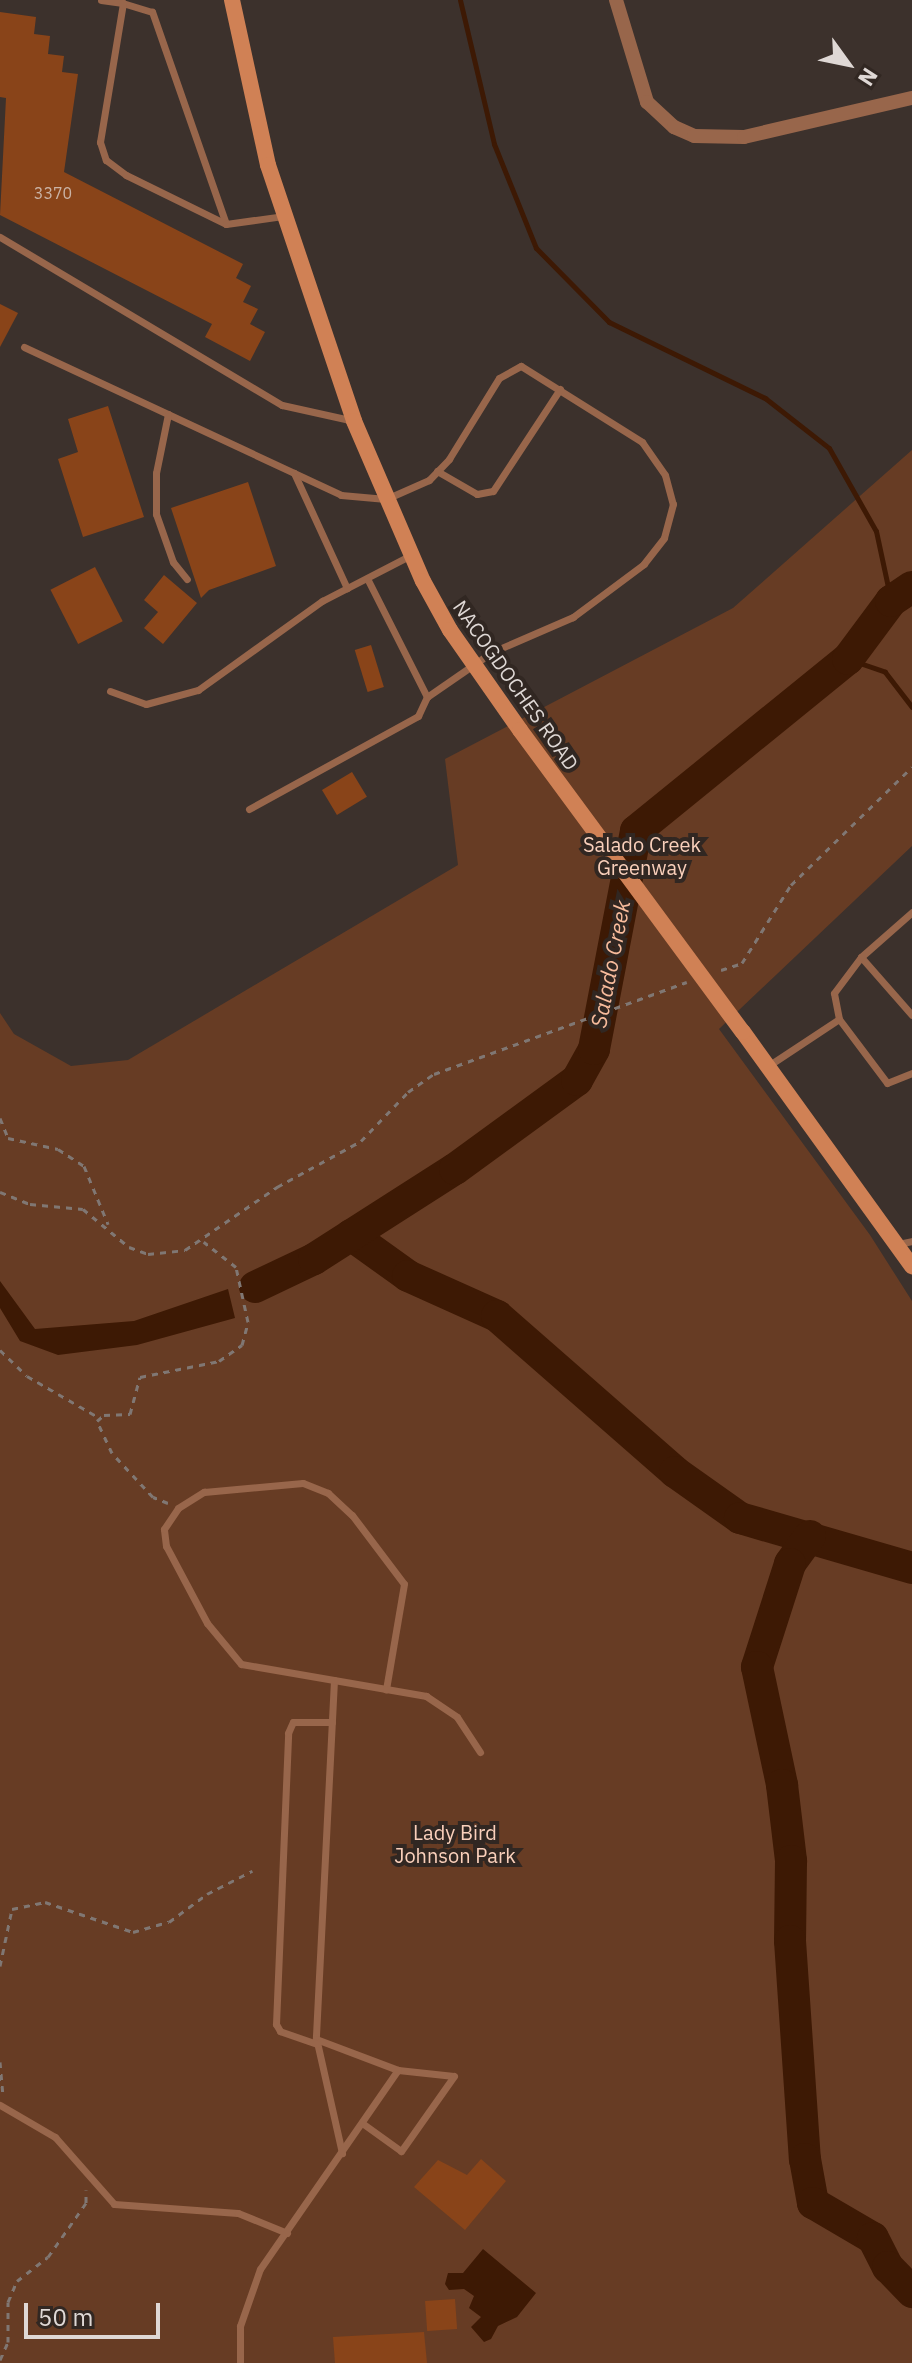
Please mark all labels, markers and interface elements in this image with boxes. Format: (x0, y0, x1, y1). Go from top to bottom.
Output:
north arrow (808, 24, 888, 104)
text: N (852, 63, 885, 92)
house number: 3370 (34, 183, 72, 203)
street label: NACOGDOCHES ROAD (448, 595, 584, 775)
park label: Salado Creek Greenway (583, 833, 701, 880)
water label: Salado Creek (585, 898, 635, 1030)
park label: Lady Bird Johnson Park (394, 1820, 516, 1867)
scale bar (28, 2287, 164, 2337)
text: 50 m (38, 2301, 93, 2333)

